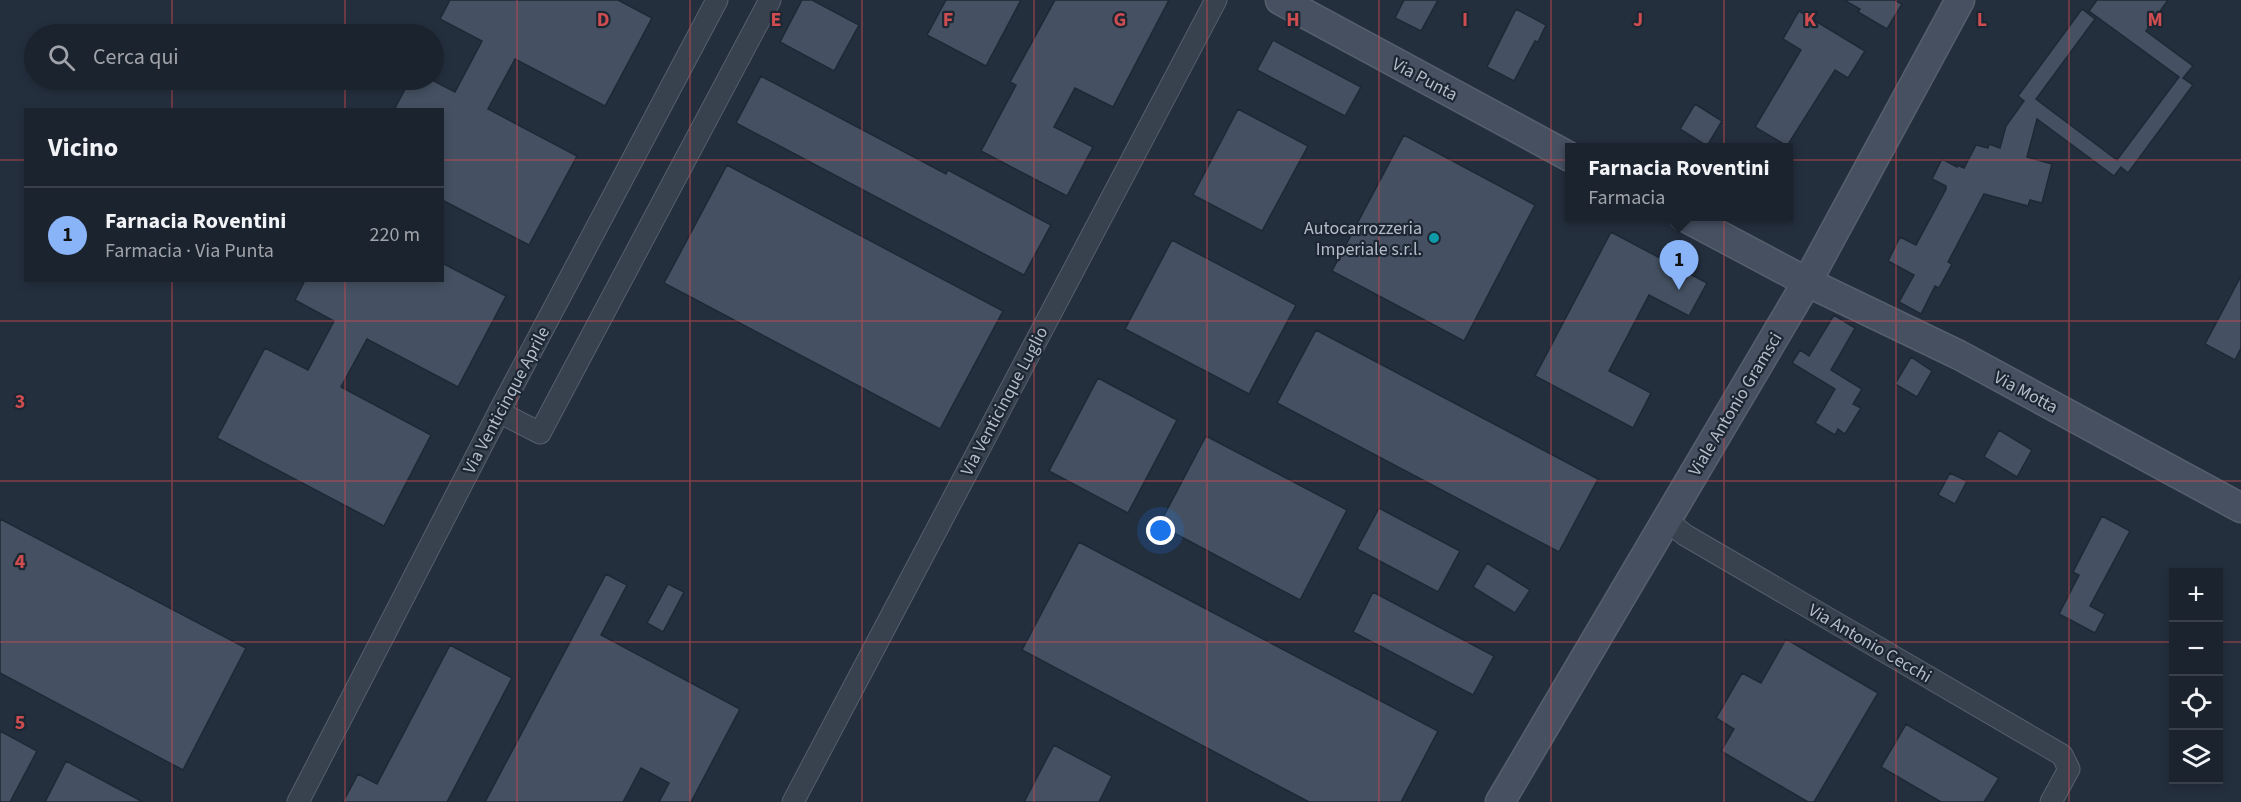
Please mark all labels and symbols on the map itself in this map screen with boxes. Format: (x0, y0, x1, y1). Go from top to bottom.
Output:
text: D (597, 6, 609, 34)
text: E (771, 6, 781, 34)
text: F (943, 6, 953, 34)
text: G (1114, 6, 1126, 34)
text: H (1286, 6, 1300, 34)
text: I (1462, 6, 1468, 34)
text: J (1633, 6, 1643, 34)
text: K (1804, 6, 1817, 34)
text: L (1977, 6, 1987, 34)
text: M (2147, 6, 2163, 34)
street label: Via Punta (1388, 52, 1462, 107)
place label: Autocarrozzeria Imperiale s.r.l. (1304, 216, 1422, 262)
marker: Autocarrozzeria Imperiale s.r.l. (1427, 231, 1441, 245)
pin: 1 (1660, 240, 1698, 290)
street label: Via Venticinque Aprile (457, 322, 556, 478)
street label: Via Venticinque Luglio (955, 322, 1054, 480)
street label: Viale Antonio Gramsci (1683, 328, 1788, 481)
street label: Via Motta (1989, 365, 2062, 420)
text: 3 (15, 388, 25, 416)
your location (1146, 516, 1175, 545)
text: 4 (15, 548, 26, 576)
street label: Via Antonio Cecchi (1803, 598, 1936, 689)
text: 5 (15, 709, 25, 737)

